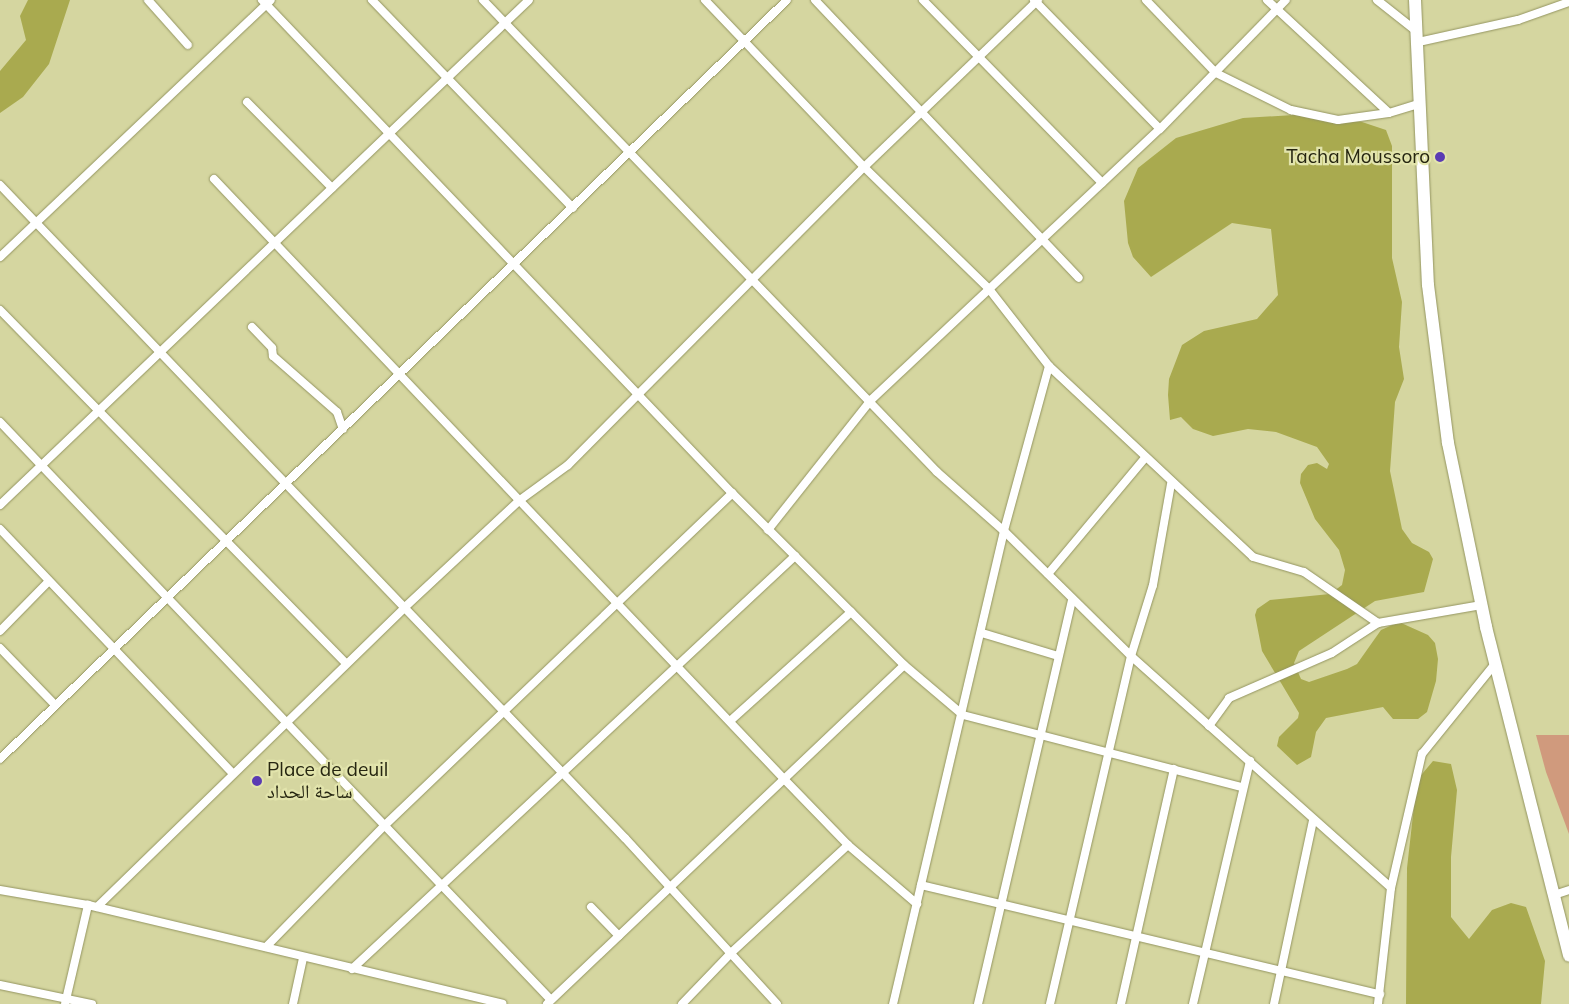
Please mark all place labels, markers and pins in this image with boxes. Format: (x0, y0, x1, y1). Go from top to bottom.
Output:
place label: Tacha Moussoro (1286, 146, 1430, 168)
marker: Tacha Moussoro (1434, 151, 1446, 163)
place label: Place de deuil ساحة الحداد (267, 759, 388, 803)
marker: Place de deuil ساحة الحداد (251, 775, 263, 787)

